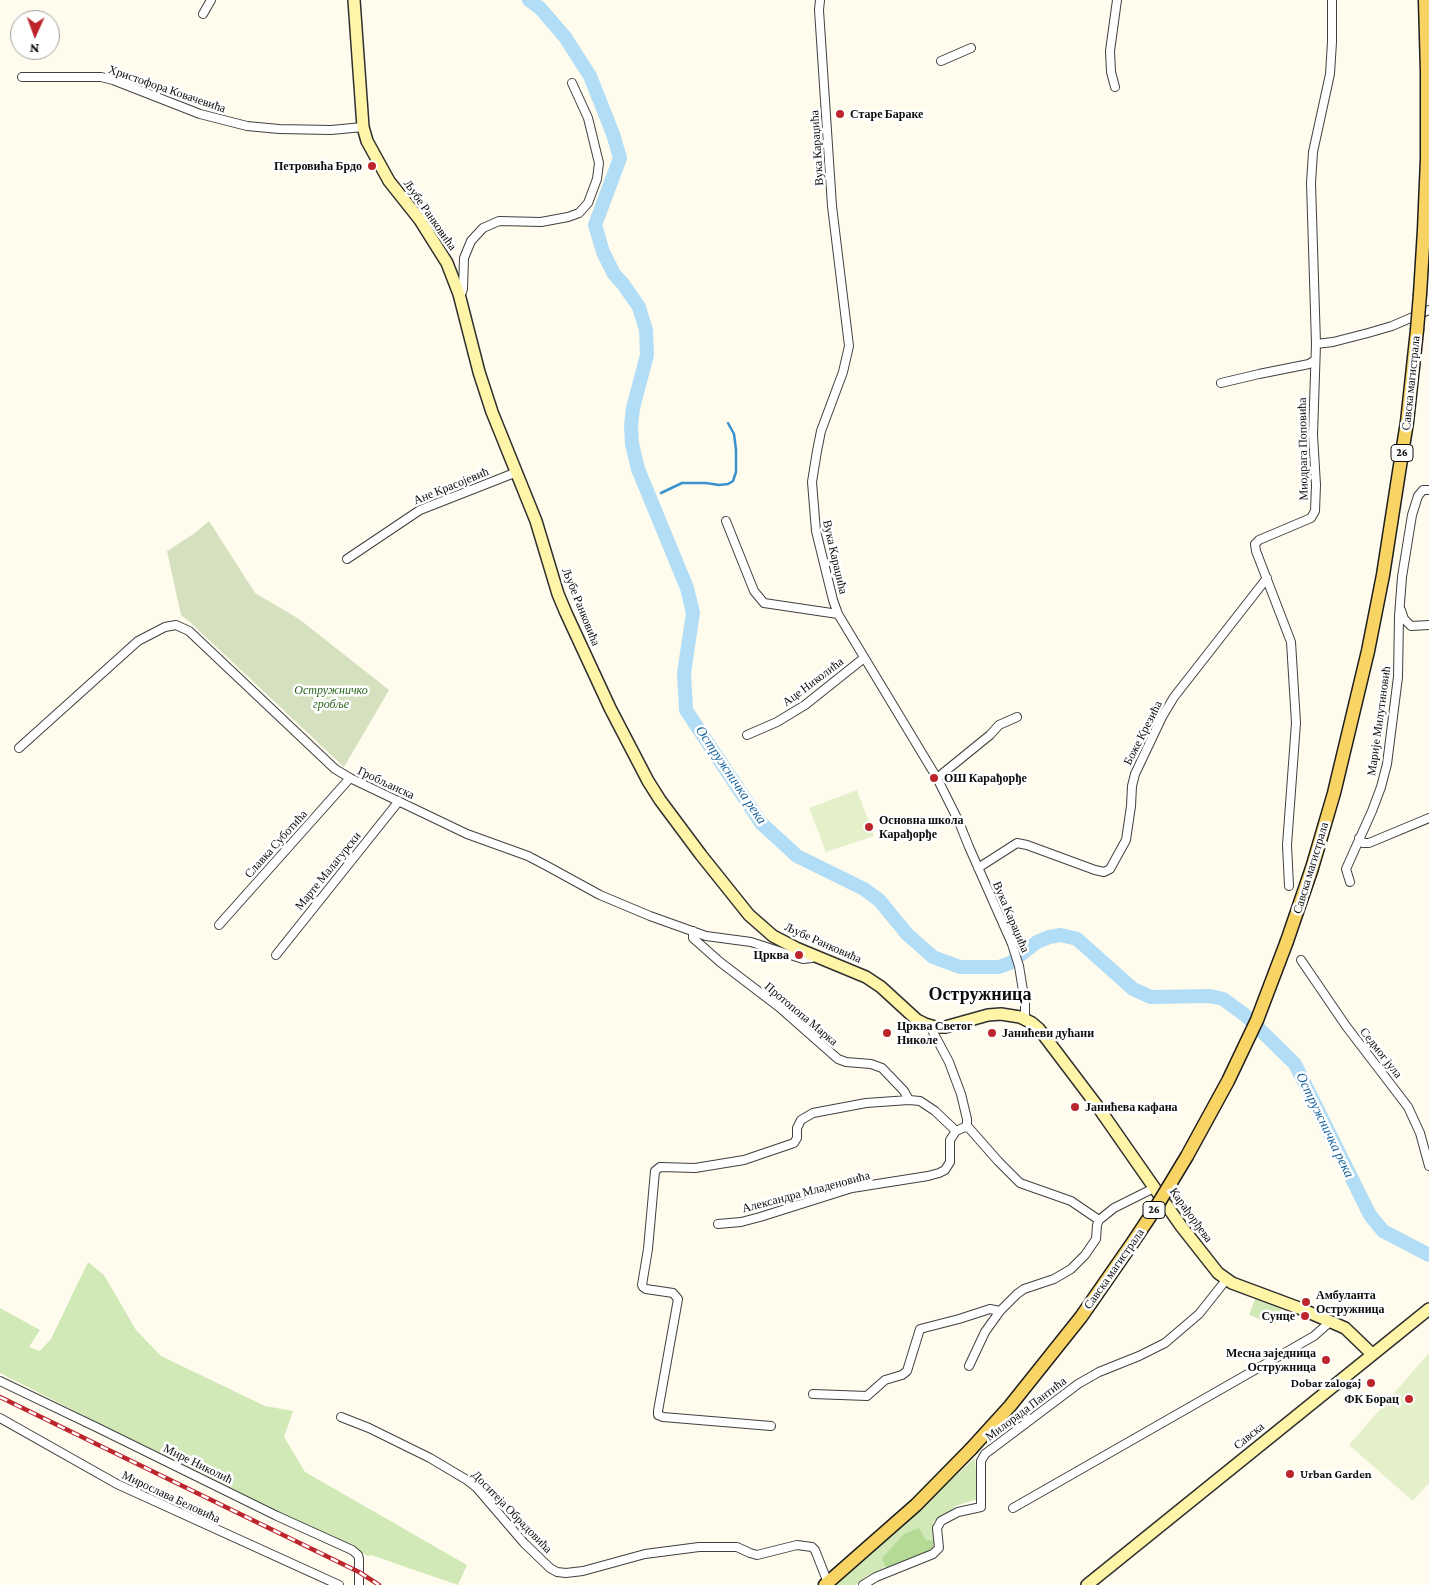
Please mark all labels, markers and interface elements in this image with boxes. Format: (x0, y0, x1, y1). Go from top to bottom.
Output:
north arrow (10, 10, 60, 60)
text: N (29, 41, 40, 57)
street label: Христофора Ковачевића (106, 62, 228, 116)
place label: Старе Бараке (850, 107, 923, 121)
marker: Старе Бараке (834, 108, 846, 120)
street label: Вука Караџића (807, 110, 827, 186)
place label: Петровића Брдо (274, 159, 362, 173)
marker: Петровића Брдо (366, 160, 378, 172)
street label: Љубе Ранковића (400, 177, 460, 253)
street label: Савска магистрала (1399, 335, 1423, 431)
street label: Миодрага Поповића (1295, 397, 1311, 501)
road number: 26 (1391, 444, 1413, 462)
street label: Ане Красојевић (411, 464, 491, 508)
street label: Вука Караџића (819, 518, 851, 596)
street label: Љубе Ранковића (559, 566, 603, 648)
street label: Аце Николића (780, 654, 846, 710)
street label: Марије Милутиновић (1364, 665, 1394, 777)
park label: Остружничко гробље (294, 683, 368, 711)
street label: Боже Крезића (1121, 698, 1165, 768)
water label: Остружничка река (692, 723, 770, 827)
street label: Гробљанска (355, 764, 417, 802)
place label: ОШ Карађорђе (944, 771, 1027, 785)
marker: ОШ Карађорђе (928, 772, 940, 784)
street label: Славка Суботића (242, 807, 310, 881)
place label: Основна школа Карађорђе (879, 813, 963, 841)
street label: Савска магистрала (1290, 820, 1332, 916)
marker: Основна школа Карађорђе (863, 821, 875, 833)
street label: Марте Малагурски (292, 829, 364, 913)
street label: Вука Караџића (990, 879, 1032, 955)
street label: Љубе Ранковића (782, 920, 864, 966)
place label: Црква (754, 948, 789, 962)
marker: Црква (793, 949, 805, 961)
street label: Протопопа Марка (762, 979, 840, 1049)
district label: Остружница (929, 983, 1031, 1005)
place label: Црква Светог Николе (897, 1019, 972, 1047)
street label: Седмог јула (1357, 1025, 1405, 1081)
place label: Јанићеви дућани (1002, 1026, 1094, 1040)
marker: Црква Светог Николе (881, 1027, 893, 1039)
marker: Јанићеви дућани (986, 1027, 998, 1039)
water label: Остружничка река (1292, 1070, 1358, 1180)
place label: Јанићева кафана (1085, 1100, 1178, 1114)
marker: Јанићева кафана (1069, 1101, 1081, 1113)
street label: Александра Младеновића (741, 1168, 871, 1216)
street label: Карађорђева (1166, 1185, 1216, 1245)
road number: 26 (1143, 1202, 1165, 1218)
street label: Савска магистрала (1081, 1226, 1147, 1312)
place label: Амбуланта Остружница (1316, 1288, 1385, 1316)
marker: Амбуланта Остружница (1300, 1296, 1312, 1308)
place label: Сунце (1261, 1309, 1295, 1323)
marker: Сунце (1299, 1310, 1311, 1322)
place label: Месна заједница Остружница (1226, 1346, 1316, 1374)
marker: Месна заједница Остружница (1320, 1354, 1332, 1366)
street label: Милорада Пантића (983, 1374, 1069, 1444)
place label: Dobar zalogaj (1291, 1376, 1361, 1390)
marker: Dobar zalogaj (1365, 1377, 1377, 1389)
place label: ФК Борац (1344, 1392, 1399, 1406)
marker: ФК Борац (1403, 1393, 1415, 1405)
street label: Савска (1231, 1419, 1267, 1453)
street label: Мире Николић (161, 1441, 235, 1487)
place label: Urban Garden (1300, 1467, 1372, 1481)
street label: Мирослава Беловића (120, 1468, 222, 1526)
street label: Доситеја Обрадовића (469, 1468, 555, 1556)
marker: Urban Garden (1284, 1468, 1296, 1480)

